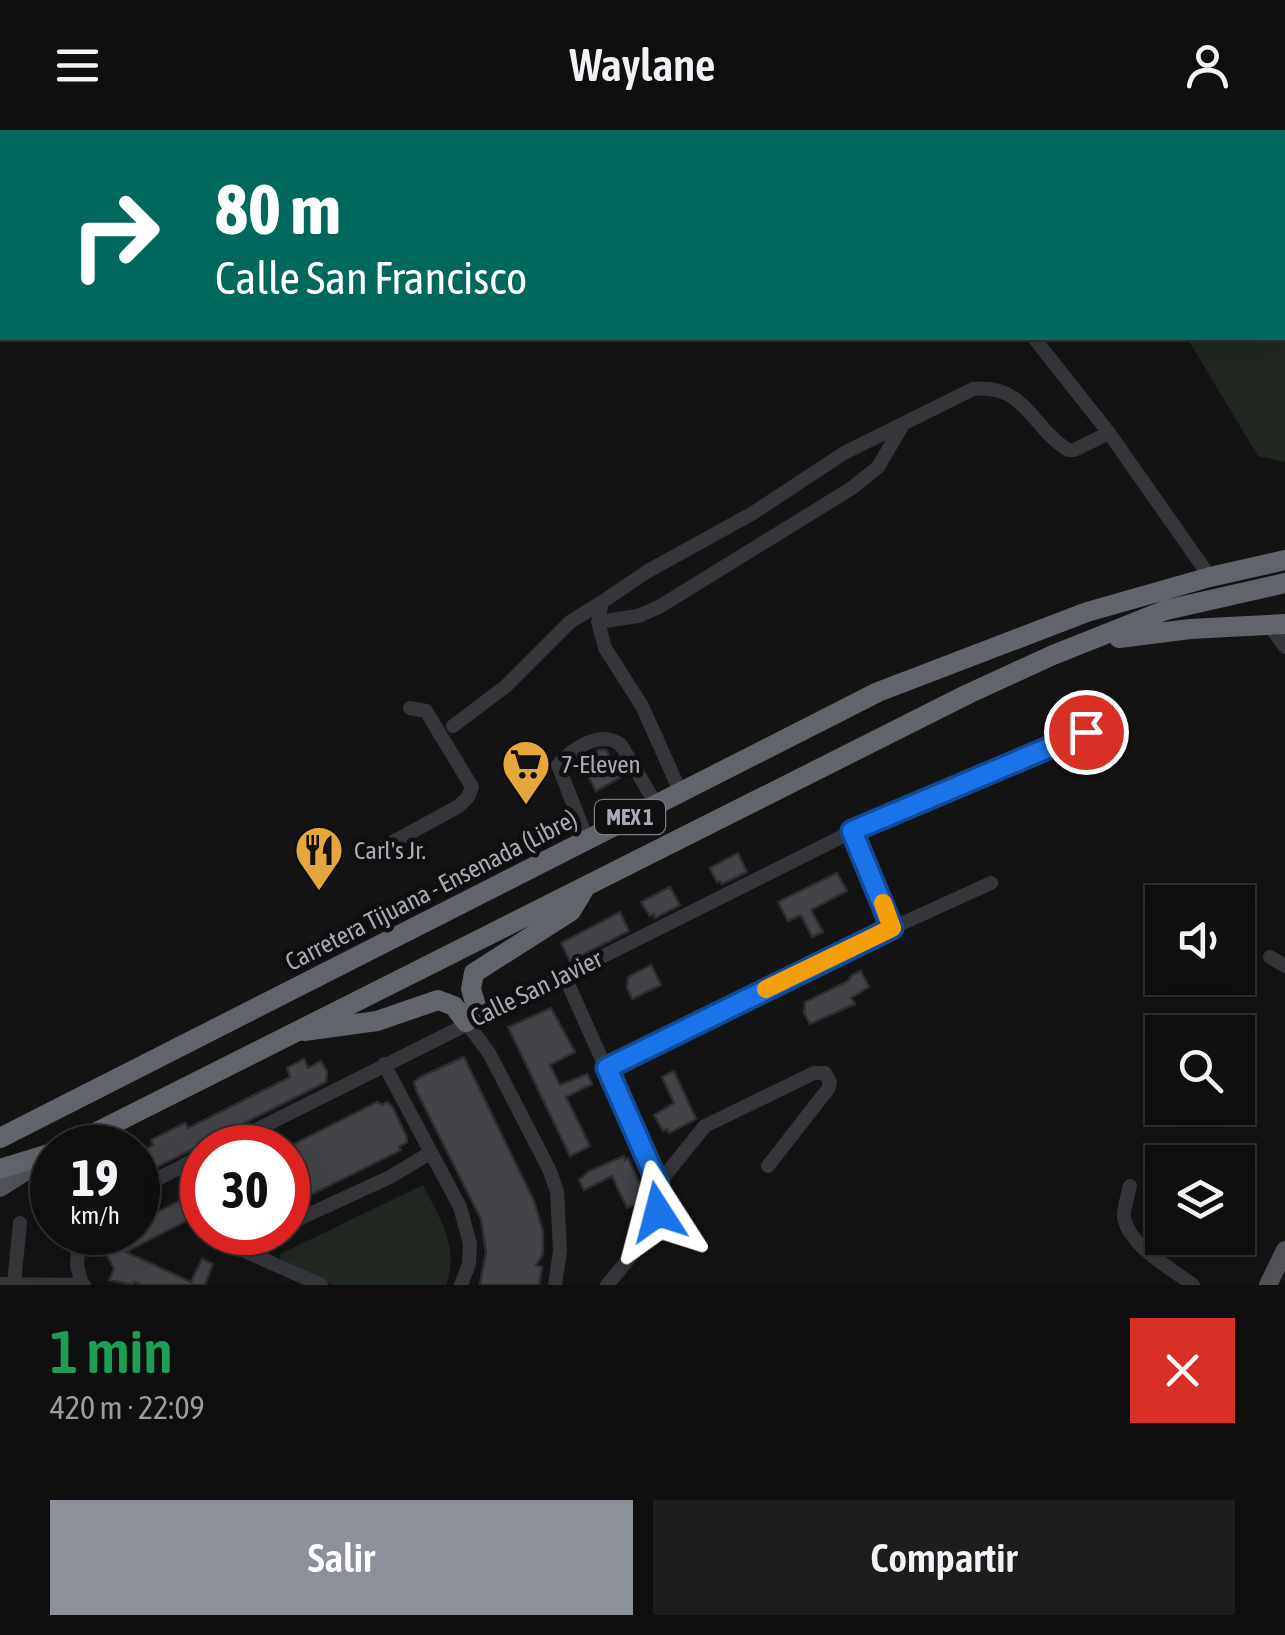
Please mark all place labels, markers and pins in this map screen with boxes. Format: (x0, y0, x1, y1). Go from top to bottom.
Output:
pin (1044, 690, 1129, 775)
supermarket icon: 7-Eleven (500, 738, 552, 806)
place label: 7-Eleven (561, 750, 641, 778)
restaurant icon: Carl's Jr. (293, 824, 345, 892)
place label: Carl's Jr. (354, 836, 426, 864)

